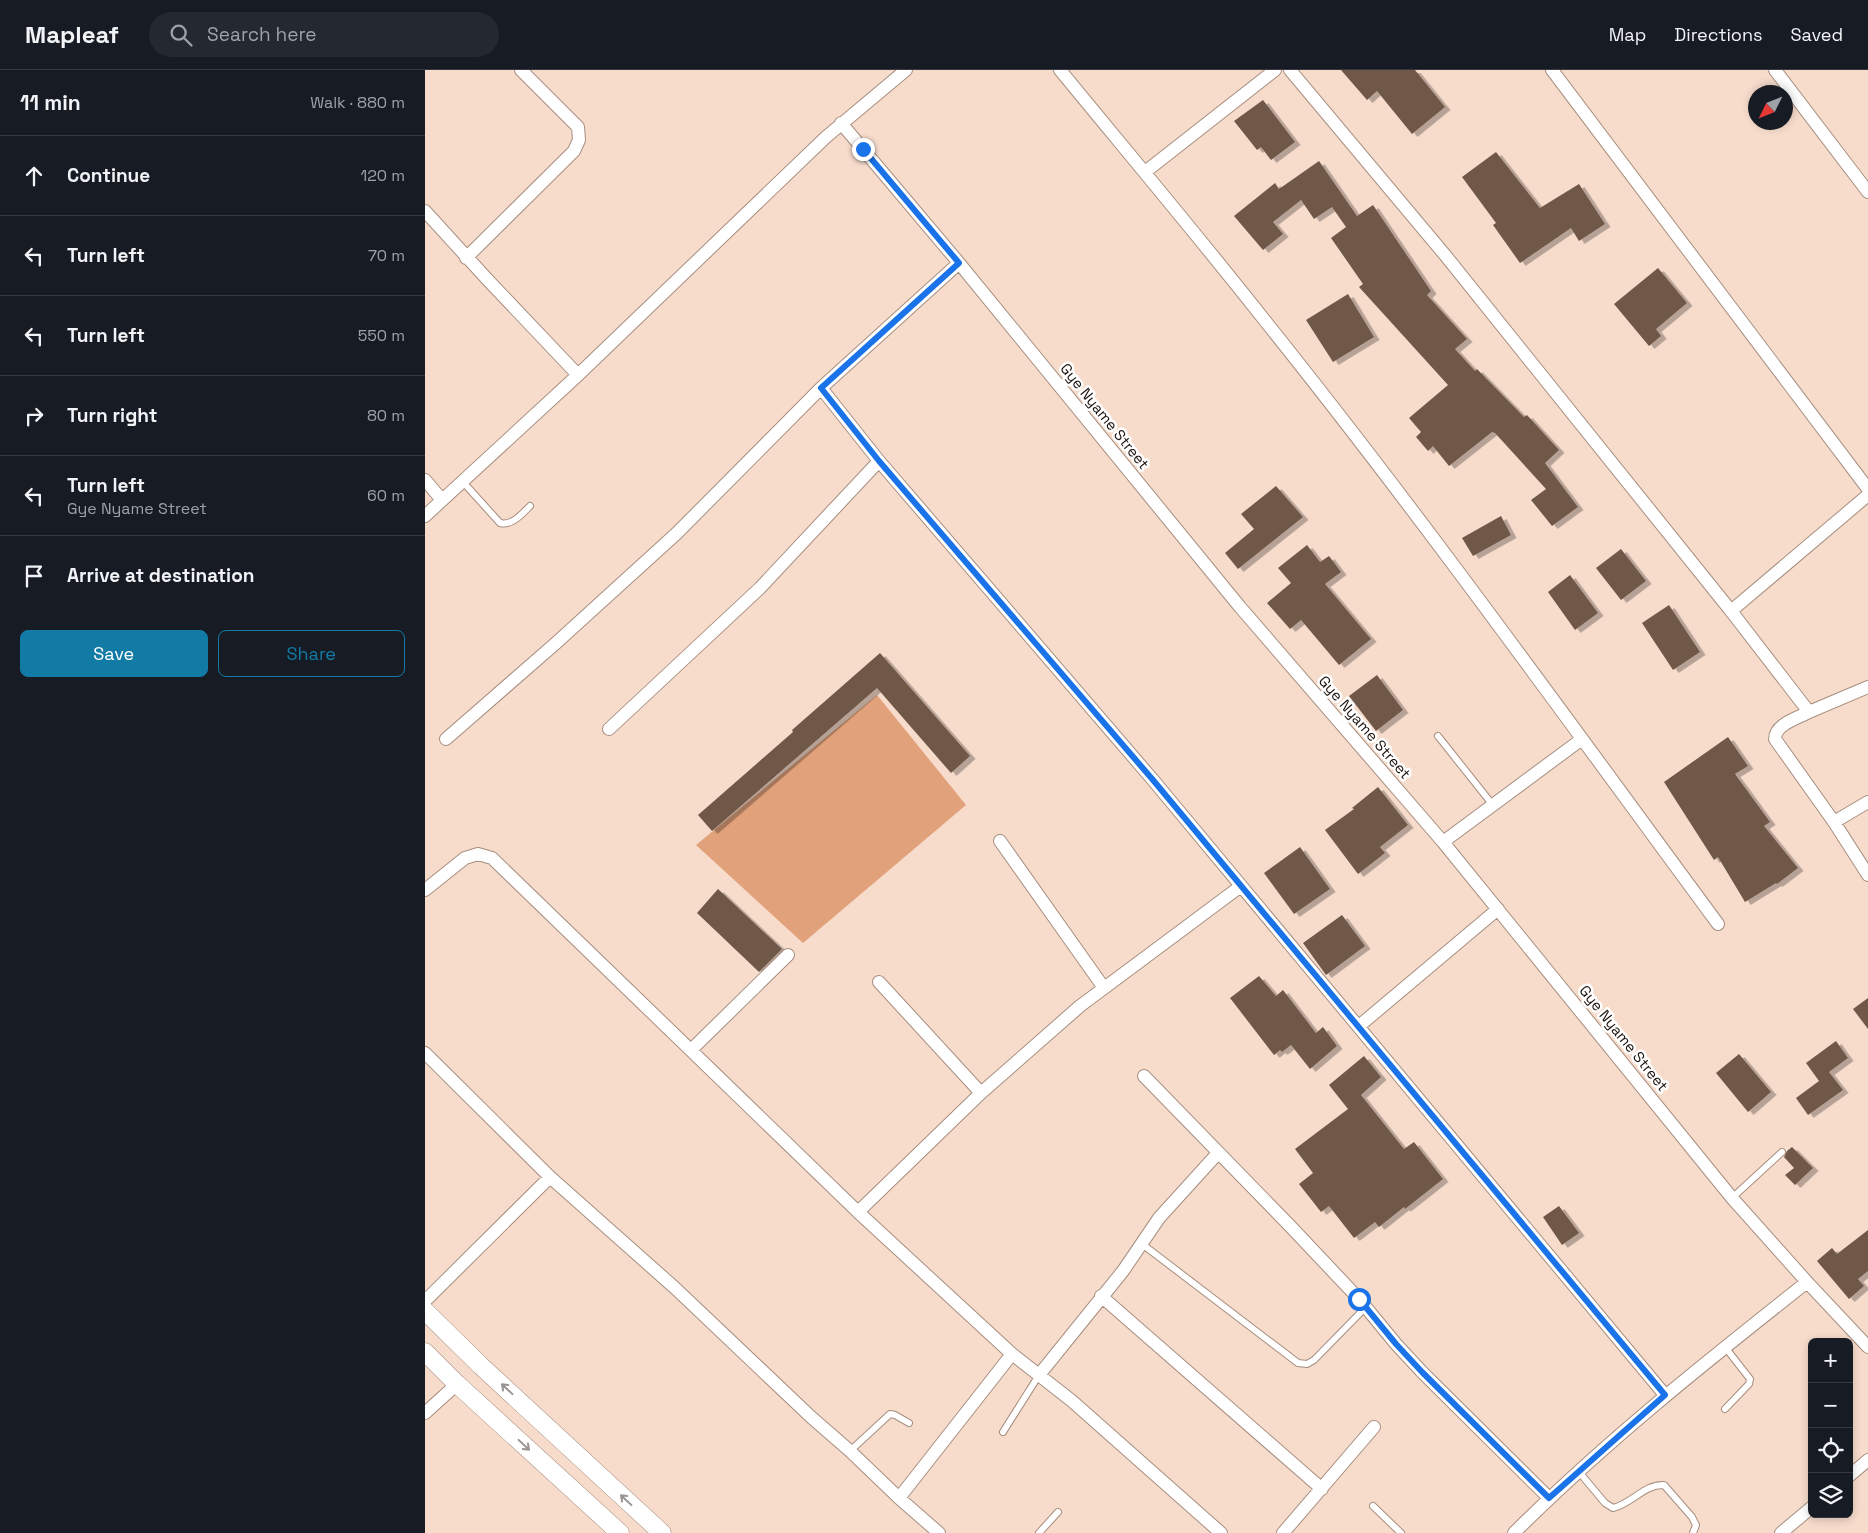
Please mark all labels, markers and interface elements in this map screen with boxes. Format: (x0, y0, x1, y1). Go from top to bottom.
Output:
search box (149, 12, 499, 57)
text: Mapleaf (25, 19, 119, 50)
icon: search (167, 21, 195, 49)
text: Search here (207, 22, 317, 47)
text: Map (1609, 23, 1646, 46)
text: Directions (1674, 23, 1763, 46)
text: Saved (1791, 23, 1843, 46)
north arrow (1748, 85, 1793, 130)
text: 11 min (20, 89, 81, 116)
text: Walk · 880 m (310, 92, 405, 113)
route end (852, 138, 875, 161)
icon: ahead (20, 162, 48, 190)
text: Continue (67, 163, 150, 188)
text: 120 m (361, 165, 405, 186)
icon: left (20, 242, 48, 270)
text: Turn left (67, 243, 145, 268)
text: 70 m (368, 245, 405, 266)
icon: left (20, 322, 48, 350)
text: Turn left (67, 323, 145, 348)
text: 550 m (358, 325, 405, 346)
street label: Gye Nyame Street (1056, 359, 1154, 473)
icon: right (20, 402, 48, 430)
text: Turn right (67, 403, 157, 428)
text: 80 m (367, 405, 405, 426)
text: Turn left (67, 473, 145, 498)
icon: left (20, 482, 48, 510)
text: 60 m (367, 485, 405, 506)
text: Gye Nyame Street (67, 498, 207, 519)
icon: arrive (20, 562, 48, 590)
text: Arrive at destination (67, 563, 255, 588)
button: Save (20, 630, 208, 677)
button: Share (218, 630, 405, 677)
street label: Gye Nyame Street (1315, 671, 1415, 783)
street label: Gye Nyame Street (1575, 981, 1673, 1095)
route start (1348, 1288, 1371, 1311)
map controls (1808, 1338, 1853, 1518)
button: + (1808, 1338, 1853, 1383)
button: − (1808, 1383, 1853, 1428)
one-way arrow (500, 1384, 513, 1395)
button: locate (1808, 1428, 1853, 1473)
one-way arrow (518, 1439, 531, 1451)
button: layers (1808, 1473, 1853, 1518)
one-way arrow (619, 1494, 632, 1506)

